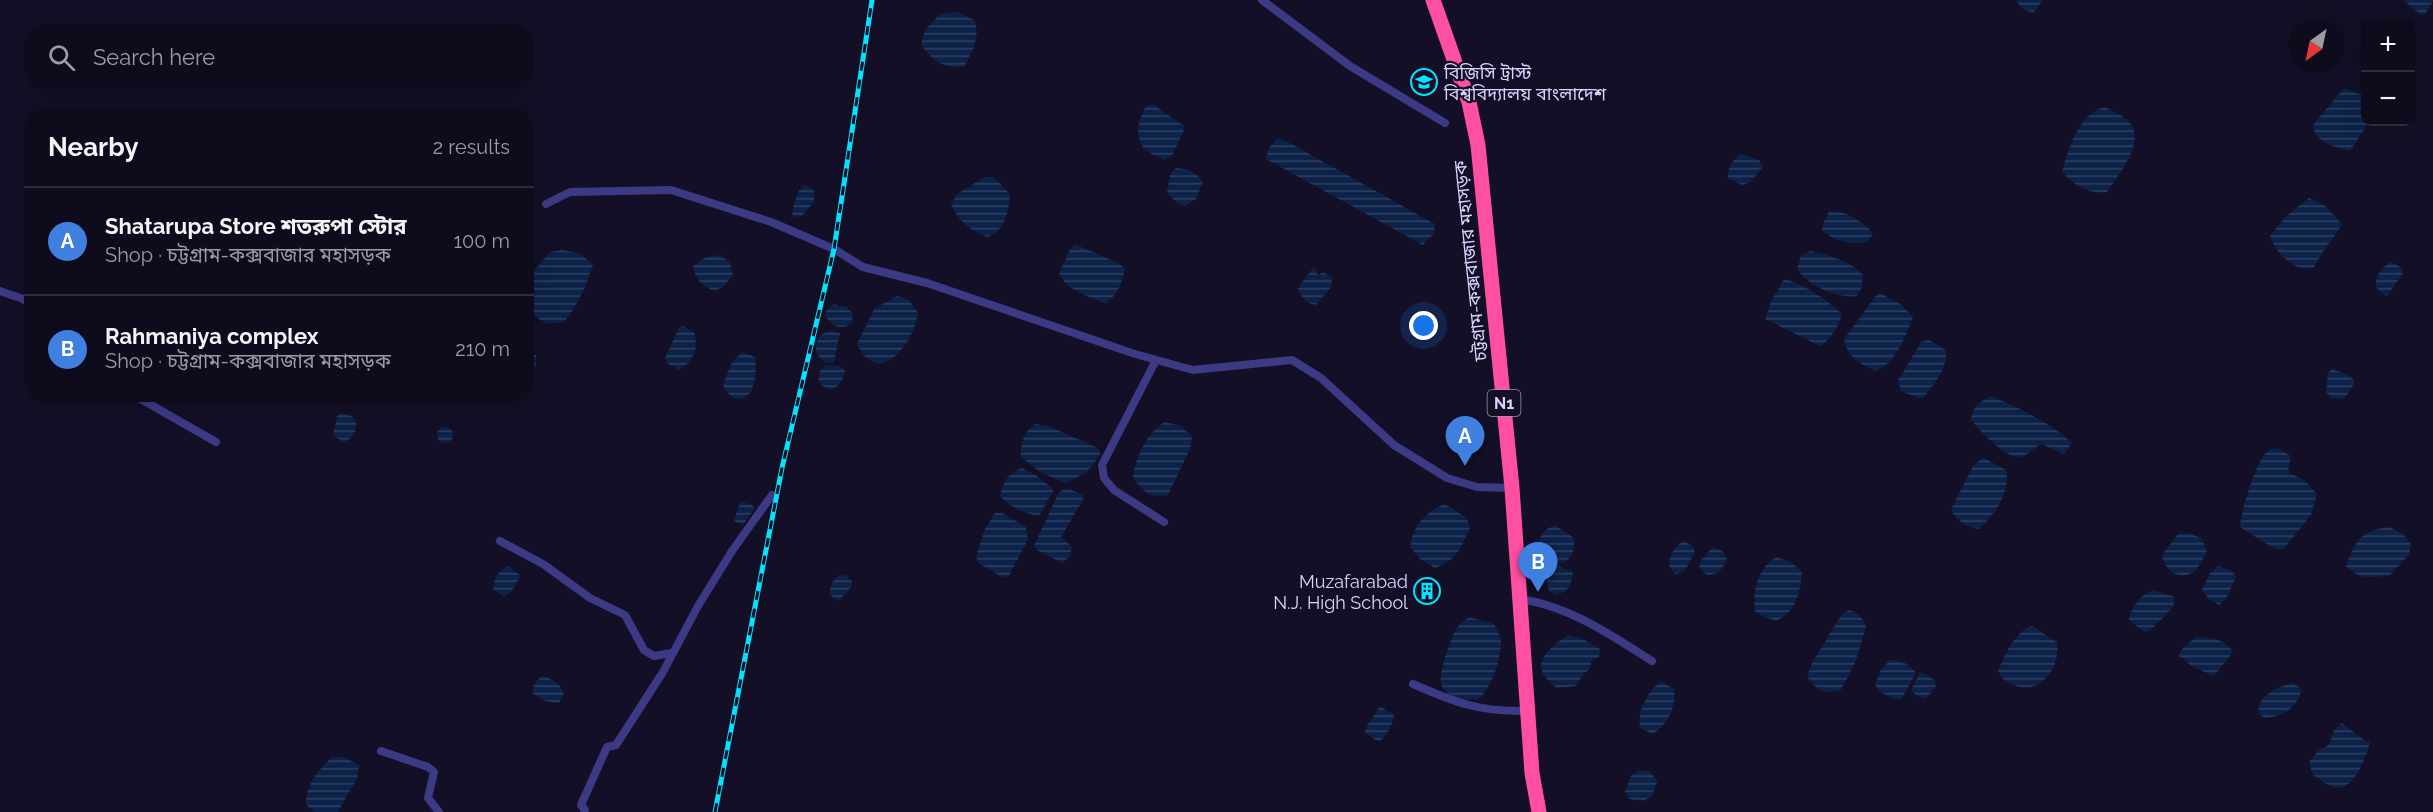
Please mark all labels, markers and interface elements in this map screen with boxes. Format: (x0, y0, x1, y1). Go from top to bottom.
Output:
north arrow (2289, 18, 2343, 72)
map controls (2361, 18, 2415, 126)
button: + (2361, 18, 2415, 72)
search box (24, 24, 534, 90)
icon: search (45, 41, 78, 74)
text: Search here (93, 44, 215, 70)
place label: বিজিসি ট্রাস্ট বিশ্ববিদ্যালয় বাংলাদেশ (1443, 62, 1607, 104)
school or university icon: বিজিসি ট্রাস্ট বিশ্ববিদ্যালয় বাংলাদেশ (1409, 67, 1439, 97)
button: − (2361, 72, 2415, 126)
text: Nearby (48, 132, 138, 162)
text: 2 results (433, 135, 510, 159)
street label: চট্টগ্রাম-কক্সবাজার মহাসড়ক (1449, 159, 1491, 363)
text: Shatarupa Store শতরুপা স্টোর (105, 213, 406, 239)
text: A (61, 229, 74, 253)
text: 100 m (453, 229, 510, 253)
text: Shop · চট্টগ্রাম-কক্সবাজার মহাসড়ক (105, 243, 391, 267)
your location (1409, 311, 1438, 340)
text: Rahmaniya complex (105, 323, 319, 349)
text: B (61, 337, 74, 361)
text: 210 m (455, 337, 510, 361)
text: Shop · চট্টগ্রাম-কক্সবাজার মহাসড়ক (105, 349, 391, 373)
road number: N1 (1488, 390, 1520, 416)
pin: A (1446, 416, 1484, 466)
pin: B (1518, 542, 1558, 592)
place label: Muzafarabad N.J. High School (1273, 571, 1408, 613)
building icon: Muzafarabad N.J. High School (1412, 576, 1442, 606)

